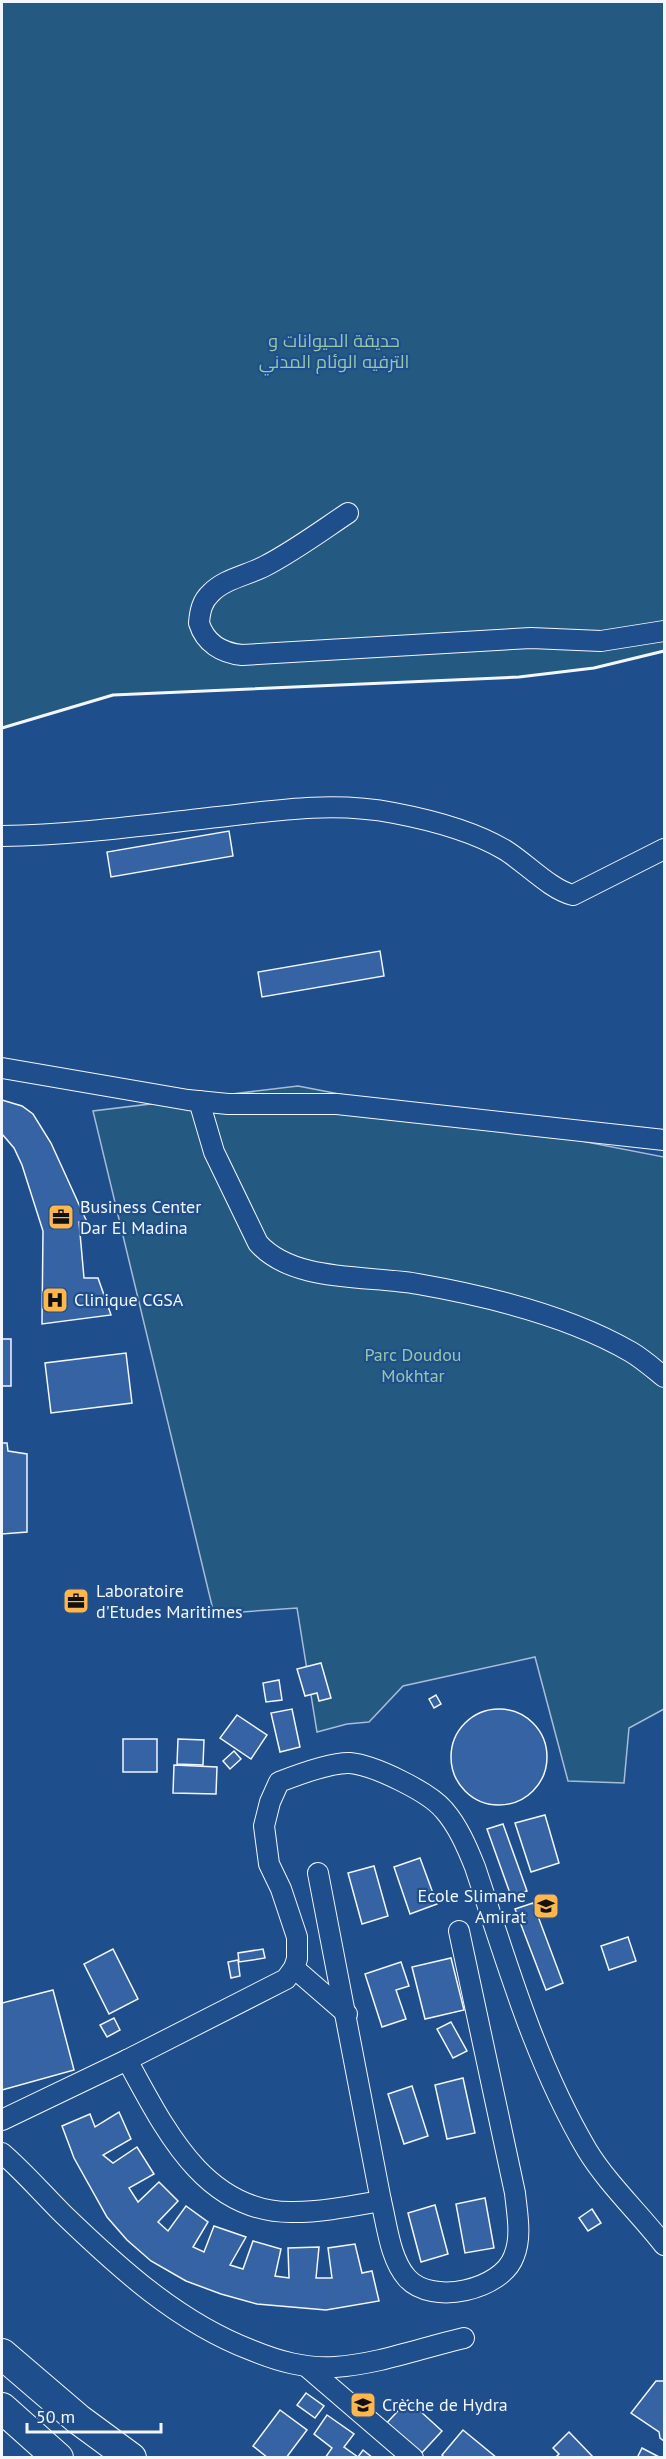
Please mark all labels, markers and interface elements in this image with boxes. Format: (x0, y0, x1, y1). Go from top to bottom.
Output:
park label: حديقة الحيوانات و الترفيه الوئام المدني (259, 329, 409, 376)
place label: Business Center Dar El Madina (80, 1195, 201, 1239)
office icon: Business Center Dar El Madina (46, 1202, 76, 1232)
hospital icon: Clinique CGSA (40, 1285, 70, 1315)
place label: Clinique CGSA (74, 1288, 184, 1311)
park label: Parc Doudou Mokhtar (364, 1343, 462, 1387)
place label: Laboratoire d'Etudes Maritimes (96, 1579, 243, 1623)
office icon: Laboratoire d'Etudes Maritimes (61, 1586, 91, 1616)
place label: Ecole Slimane Amirat (418, 1884, 526, 1928)
school or university icon: Ecole Slimane Amirat (531, 1891, 561, 1921)
school or university icon: Crèche de Hydra (348, 2390, 378, 2420)
place label: Crèche de Hydra (382, 2393, 508, 2416)
scale bar (27, 2396, 160, 2434)
text: 50 m (36, 2405, 75, 2428)

